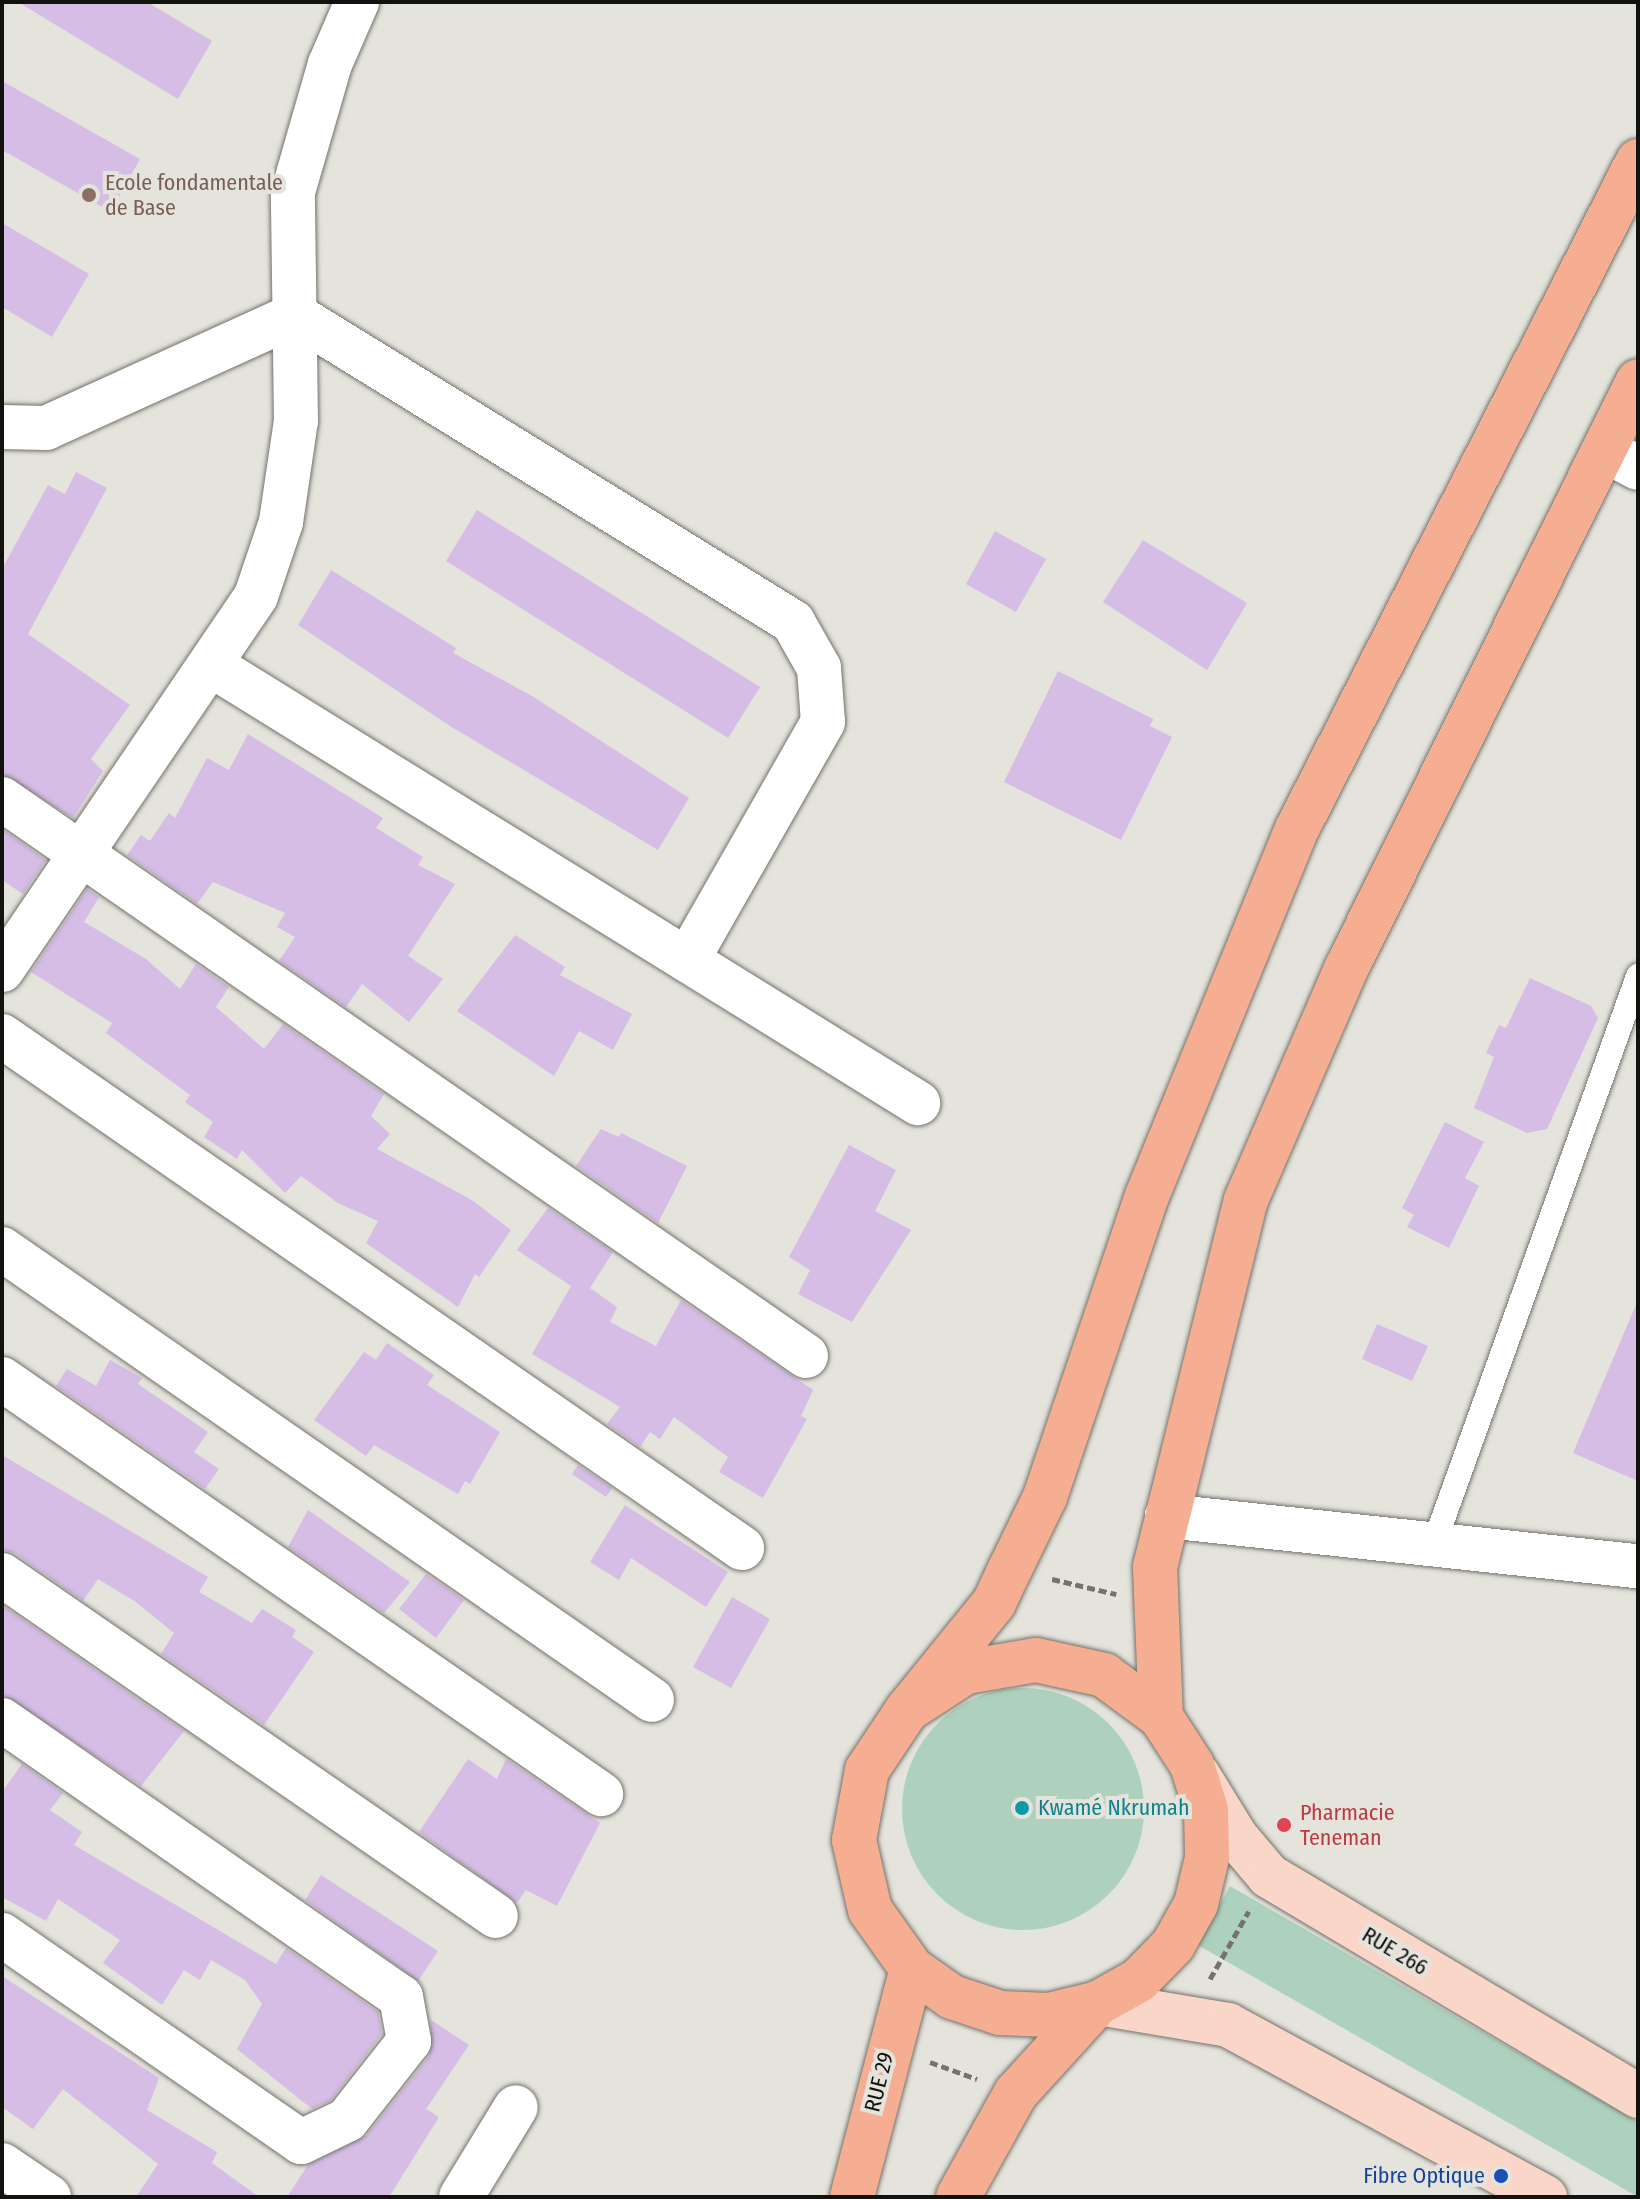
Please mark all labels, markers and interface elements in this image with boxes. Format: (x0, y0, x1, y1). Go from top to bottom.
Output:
place label: Ecole fondamentale de Base (105, 169, 283, 220)
marker: Ecole fondamentale de Base (80, 186, 98, 204)
place label: Kwamé Nkrumah (1038, 1795, 1189, 1821)
marker: Kwamé Nkrumah (1013, 1799, 1031, 1817)
place label: Pharmacie Teneman (1300, 1799, 1395, 1850)
marker: Pharmacie Teneman (1275, 1816, 1293, 1834)
street label: RUE 266 (1357, 1921, 1433, 1981)
street label: RUE 29 (859, 2049, 899, 2115)
place label: Fibre Optique (1363, 2163, 1485, 2189)
marker: Fibre Optique (1492, 2167, 1510, 2185)

